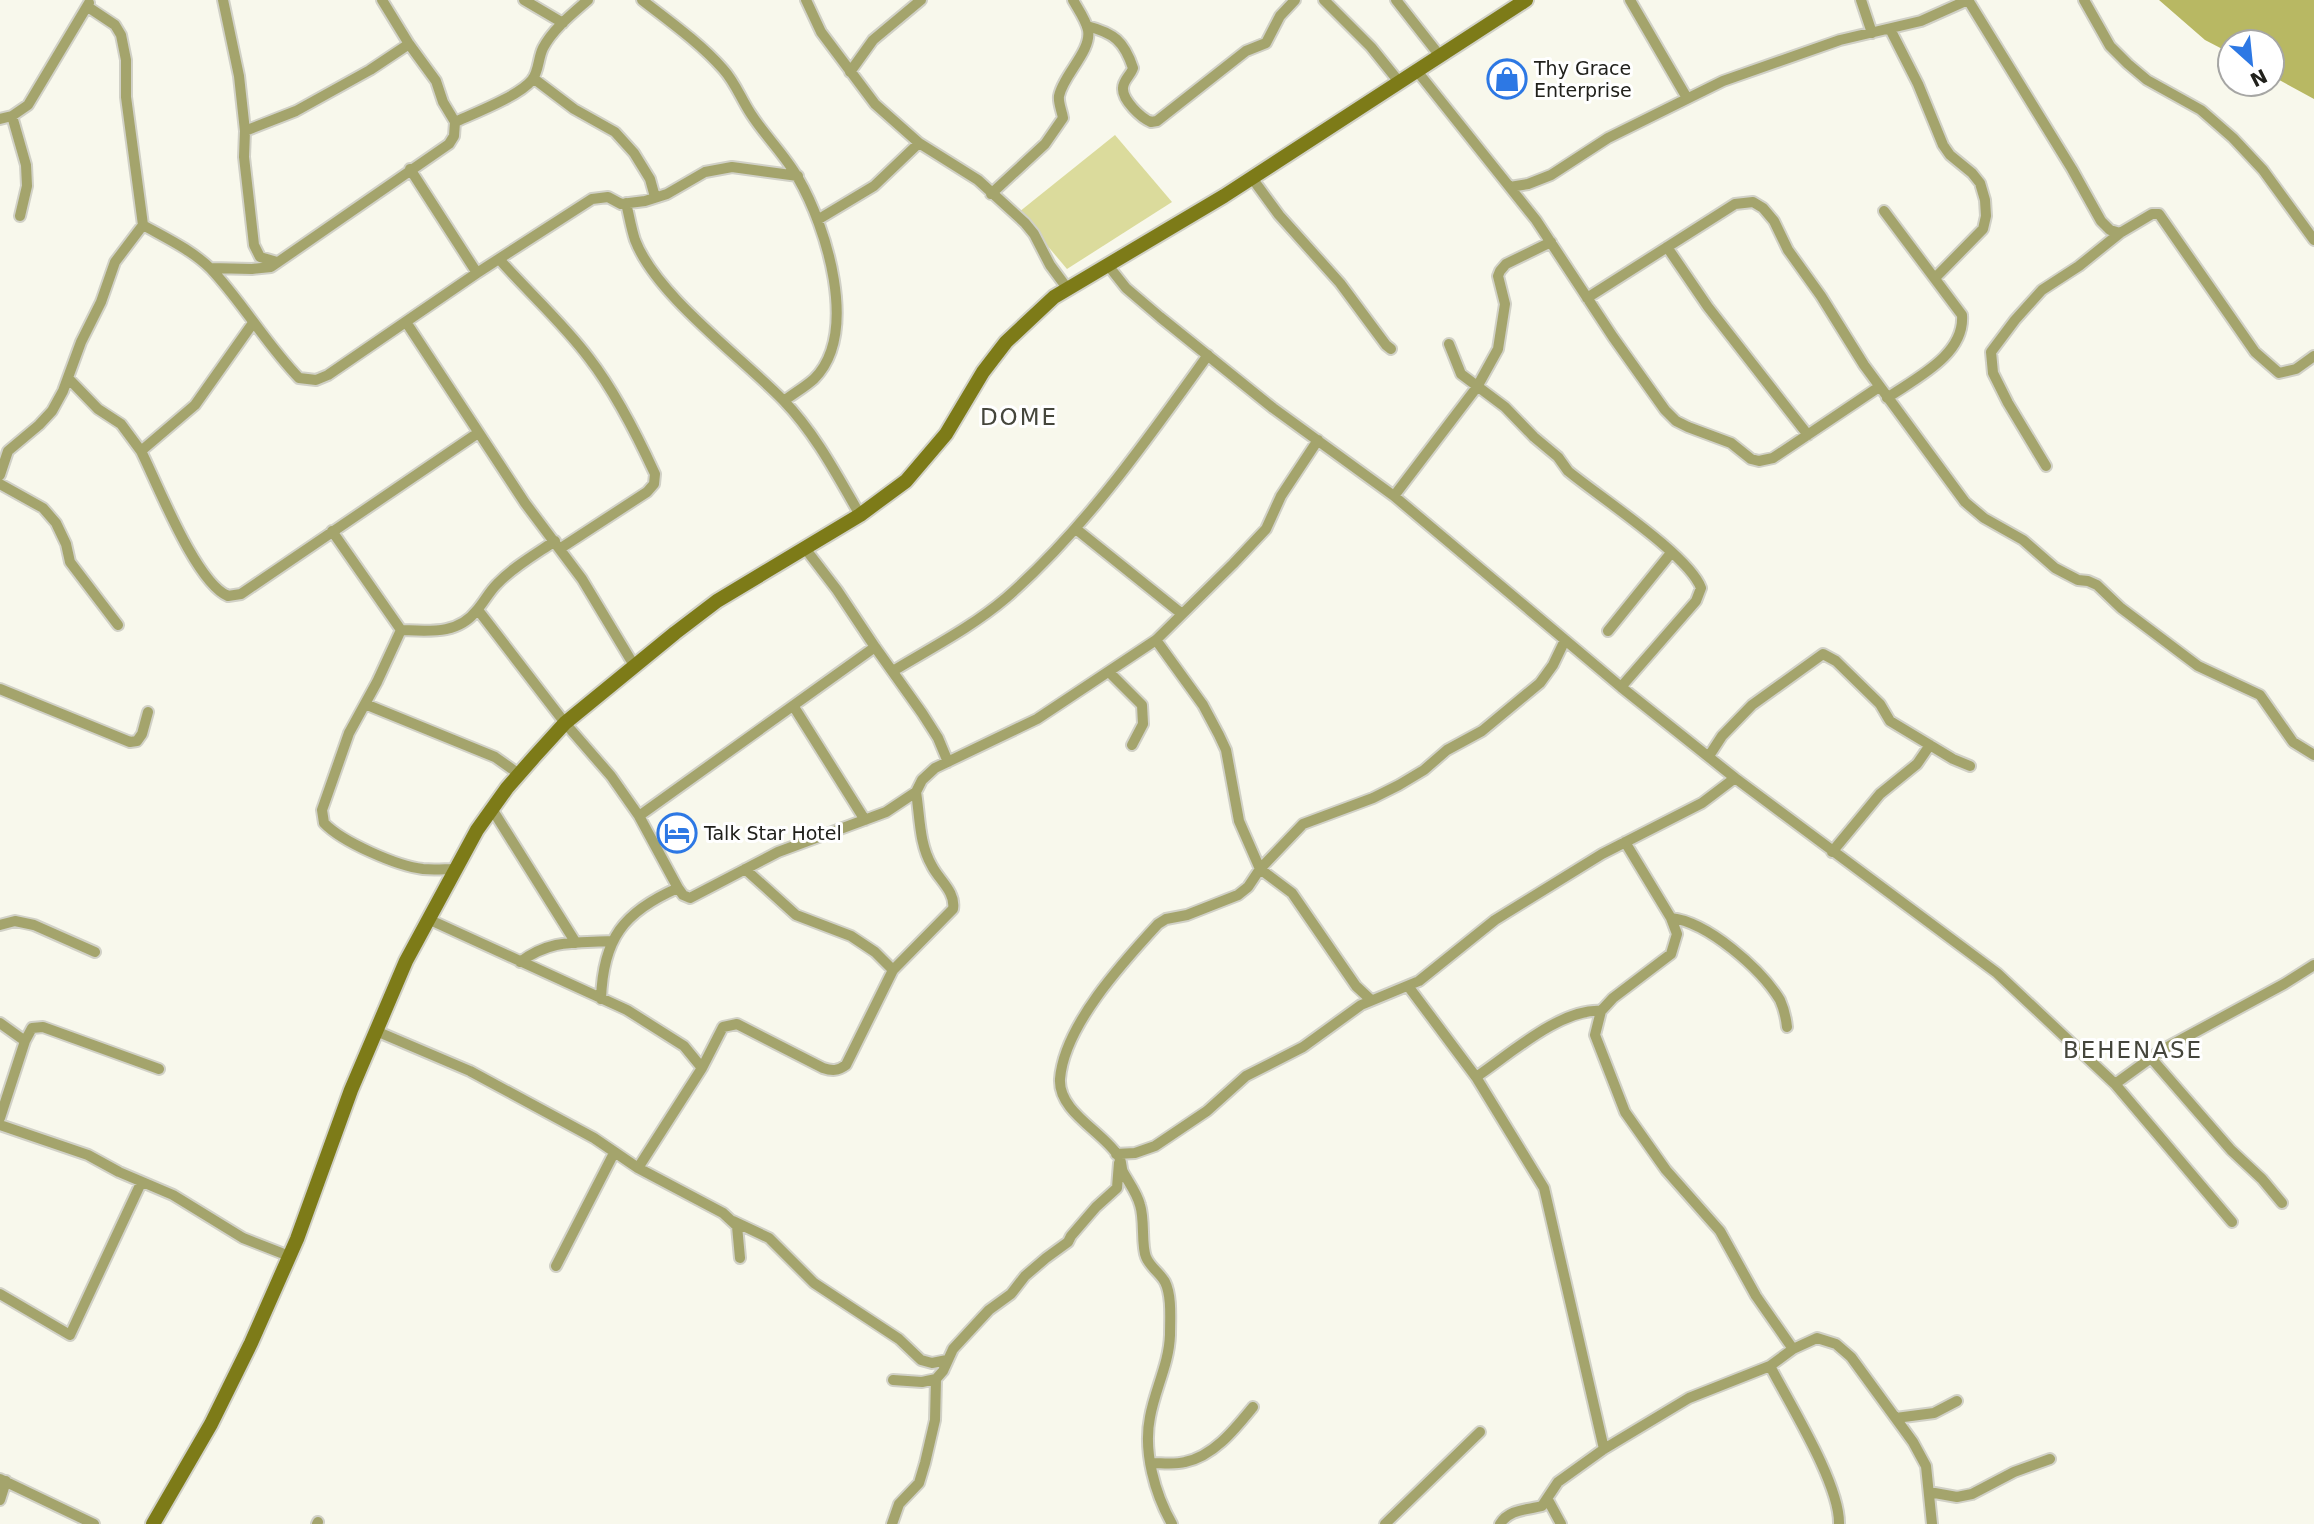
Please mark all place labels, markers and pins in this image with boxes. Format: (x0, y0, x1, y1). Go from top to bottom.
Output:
place label: Thy Grace Enterprise (1533, 57, 1632, 101)
shop icon: Thy Grace Enterprise (1486, 58, 1528, 100)
hotel icon: Talk Star Hotel (656, 812, 698, 854)
place label: Talk Star Hotel (703, 822, 842, 844)

